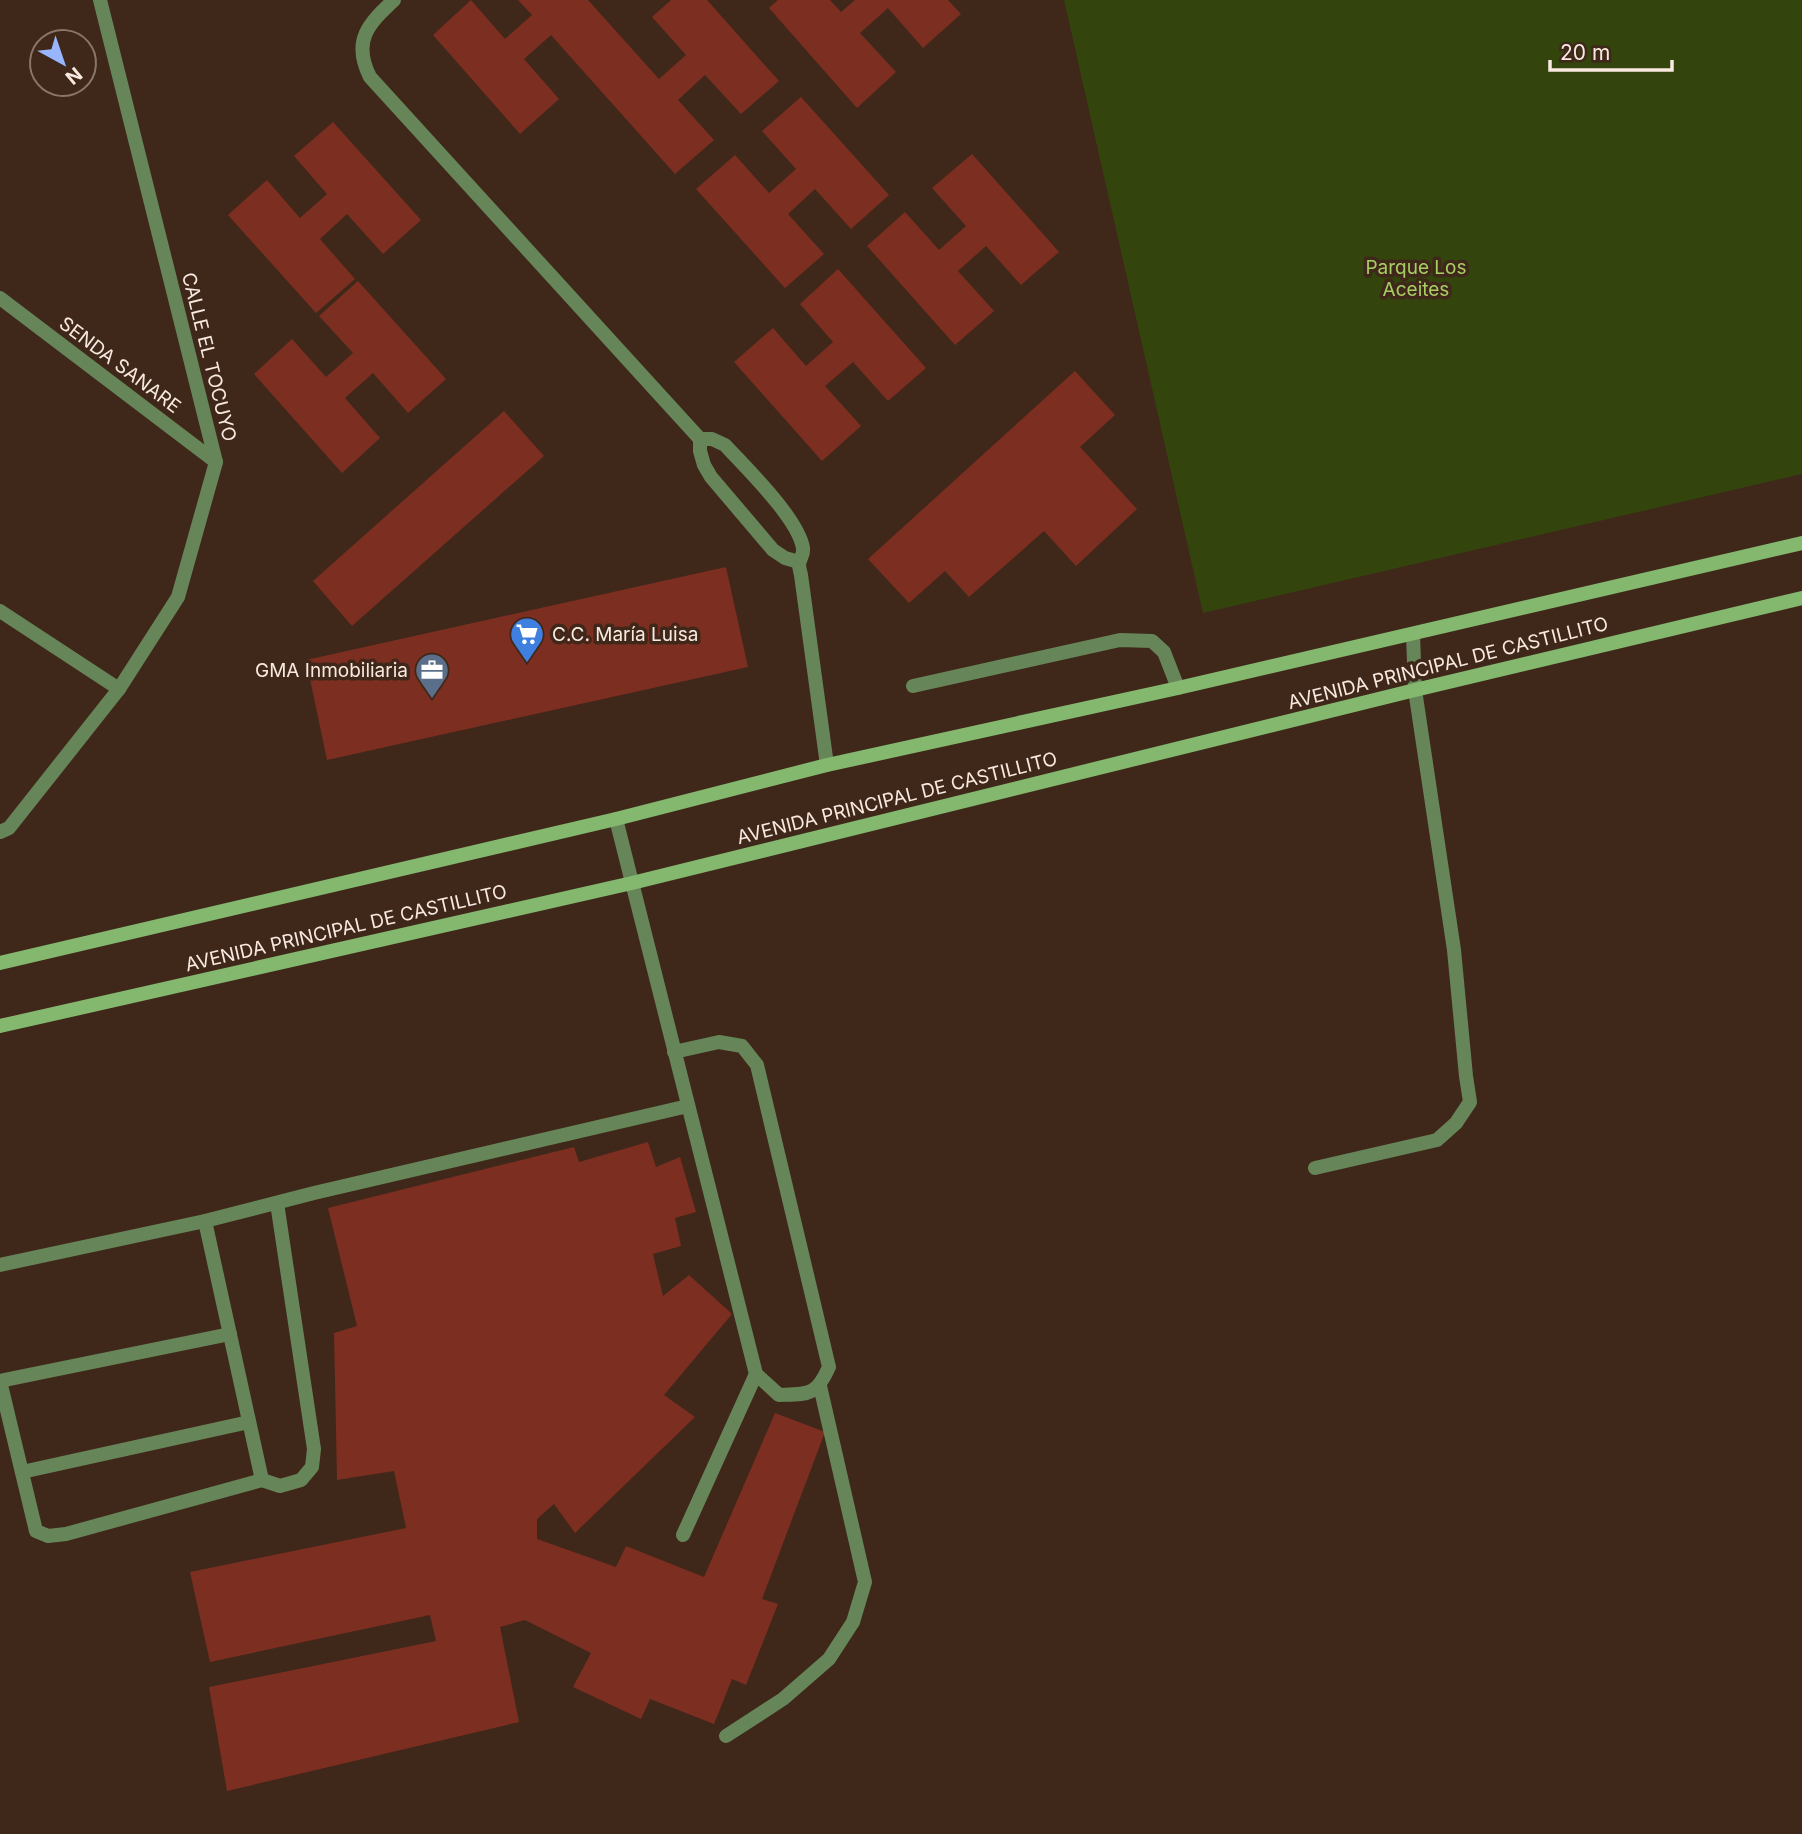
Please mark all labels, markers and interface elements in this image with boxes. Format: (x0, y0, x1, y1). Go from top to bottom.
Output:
north arrow (28, 28, 98, 98)
scale bar (1550, 28, 1672, 72)
text: 20 m (1560, 40, 1610, 65)
text: N (61, 62, 87, 89)
park label: Parque Los Aceites (1365, 256, 1467, 301)
street label: CALLE EL TOCUYO (177, 270, 241, 444)
street label: SENDA SANARE (55, 312, 185, 418)
street label: AVENIDA PRINCIPAL DE CASTILLITO (1285, 612, 1611, 714)
supermarket icon: C.C. María Luisa (508, 615, 546, 664)
place label: C.C. María Luisa (552, 623, 698, 646)
office icon: GMA Inmobiliaria (413, 651, 451, 700)
place label: GMA Inmobiliaria (255, 659, 408, 682)
street label: AVENIDA PRINCIPAL DE CASTILLITO (734, 747, 1060, 849)
street label: AVENIDA PRINCIPAL DE CASTILLITO (183, 880, 509, 976)

